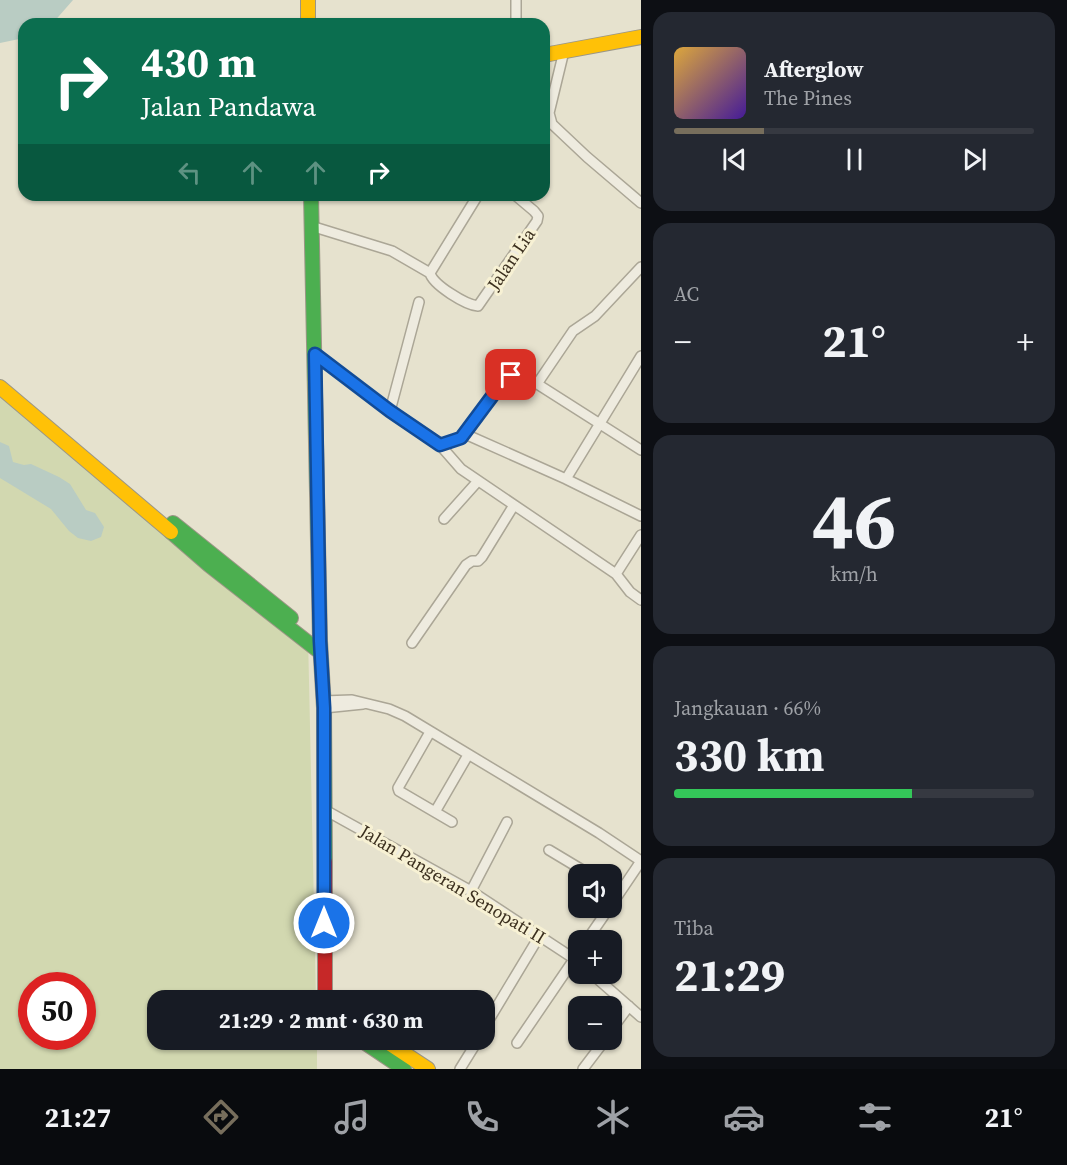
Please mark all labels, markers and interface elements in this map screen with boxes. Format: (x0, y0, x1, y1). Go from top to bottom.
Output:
text: 430 m (141, 33, 256, 91)
icon: right (42, 42, 120, 120)
text: Afterglow (764, 54, 864, 84)
text: The Pines (764, 84, 852, 112)
text: Jalan Pandawa (141, 88, 316, 125)
icon: previous (718, 143, 751, 176)
icon: pause (838, 143, 871, 176)
icon: next (958, 143, 991, 176)
icon: left (173, 156, 206, 189)
icon: ahead (236, 156, 269, 189)
icon: ahead (299, 156, 332, 189)
icon: right (362, 156, 395, 189)
street label: Jalan Lia (480, 222, 541, 296)
text: AC (674, 280, 699, 308)
text: 21° (822, 310, 886, 372)
text: − (674, 319, 692, 364)
text: + (1016, 319, 1034, 364)
pin (485, 349, 536, 400)
icon: arrive (494, 358, 527, 391)
text: 46 (812, 467, 896, 574)
text: km/h (830, 560, 878, 588)
text: Jangkauan · 66% (674, 694, 821, 722)
text: 330 km (674, 724, 825, 786)
street label: Jalan Pangeran Senopati II (355, 818, 551, 949)
map controls (568, 864, 622, 1050)
button: sound (568, 864, 622, 918)
position arrow (292, 891, 356, 955)
text: Tiba (674, 914, 714, 942)
button: + (568, 930, 622, 984)
text: 21:29 (674, 944, 785, 1006)
speed limit sign: 50 (18, 972, 96, 1050)
button: − (568, 996, 622, 1050)
text: 21:29 · 2 mnt · 630 m (219, 1005, 423, 1035)
icon: directions (200, 1096, 242, 1138)
icon: music (331, 1096, 373, 1138)
icon: phone (461, 1096, 503, 1138)
icon: climate (592, 1096, 634, 1138)
icon: car (723, 1096, 765, 1138)
icon: filters (854, 1096, 896, 1138)
text: 21:27 (44, 1099, 111, 1136)
text: 21° (984, 1099, 1023, 1136)

